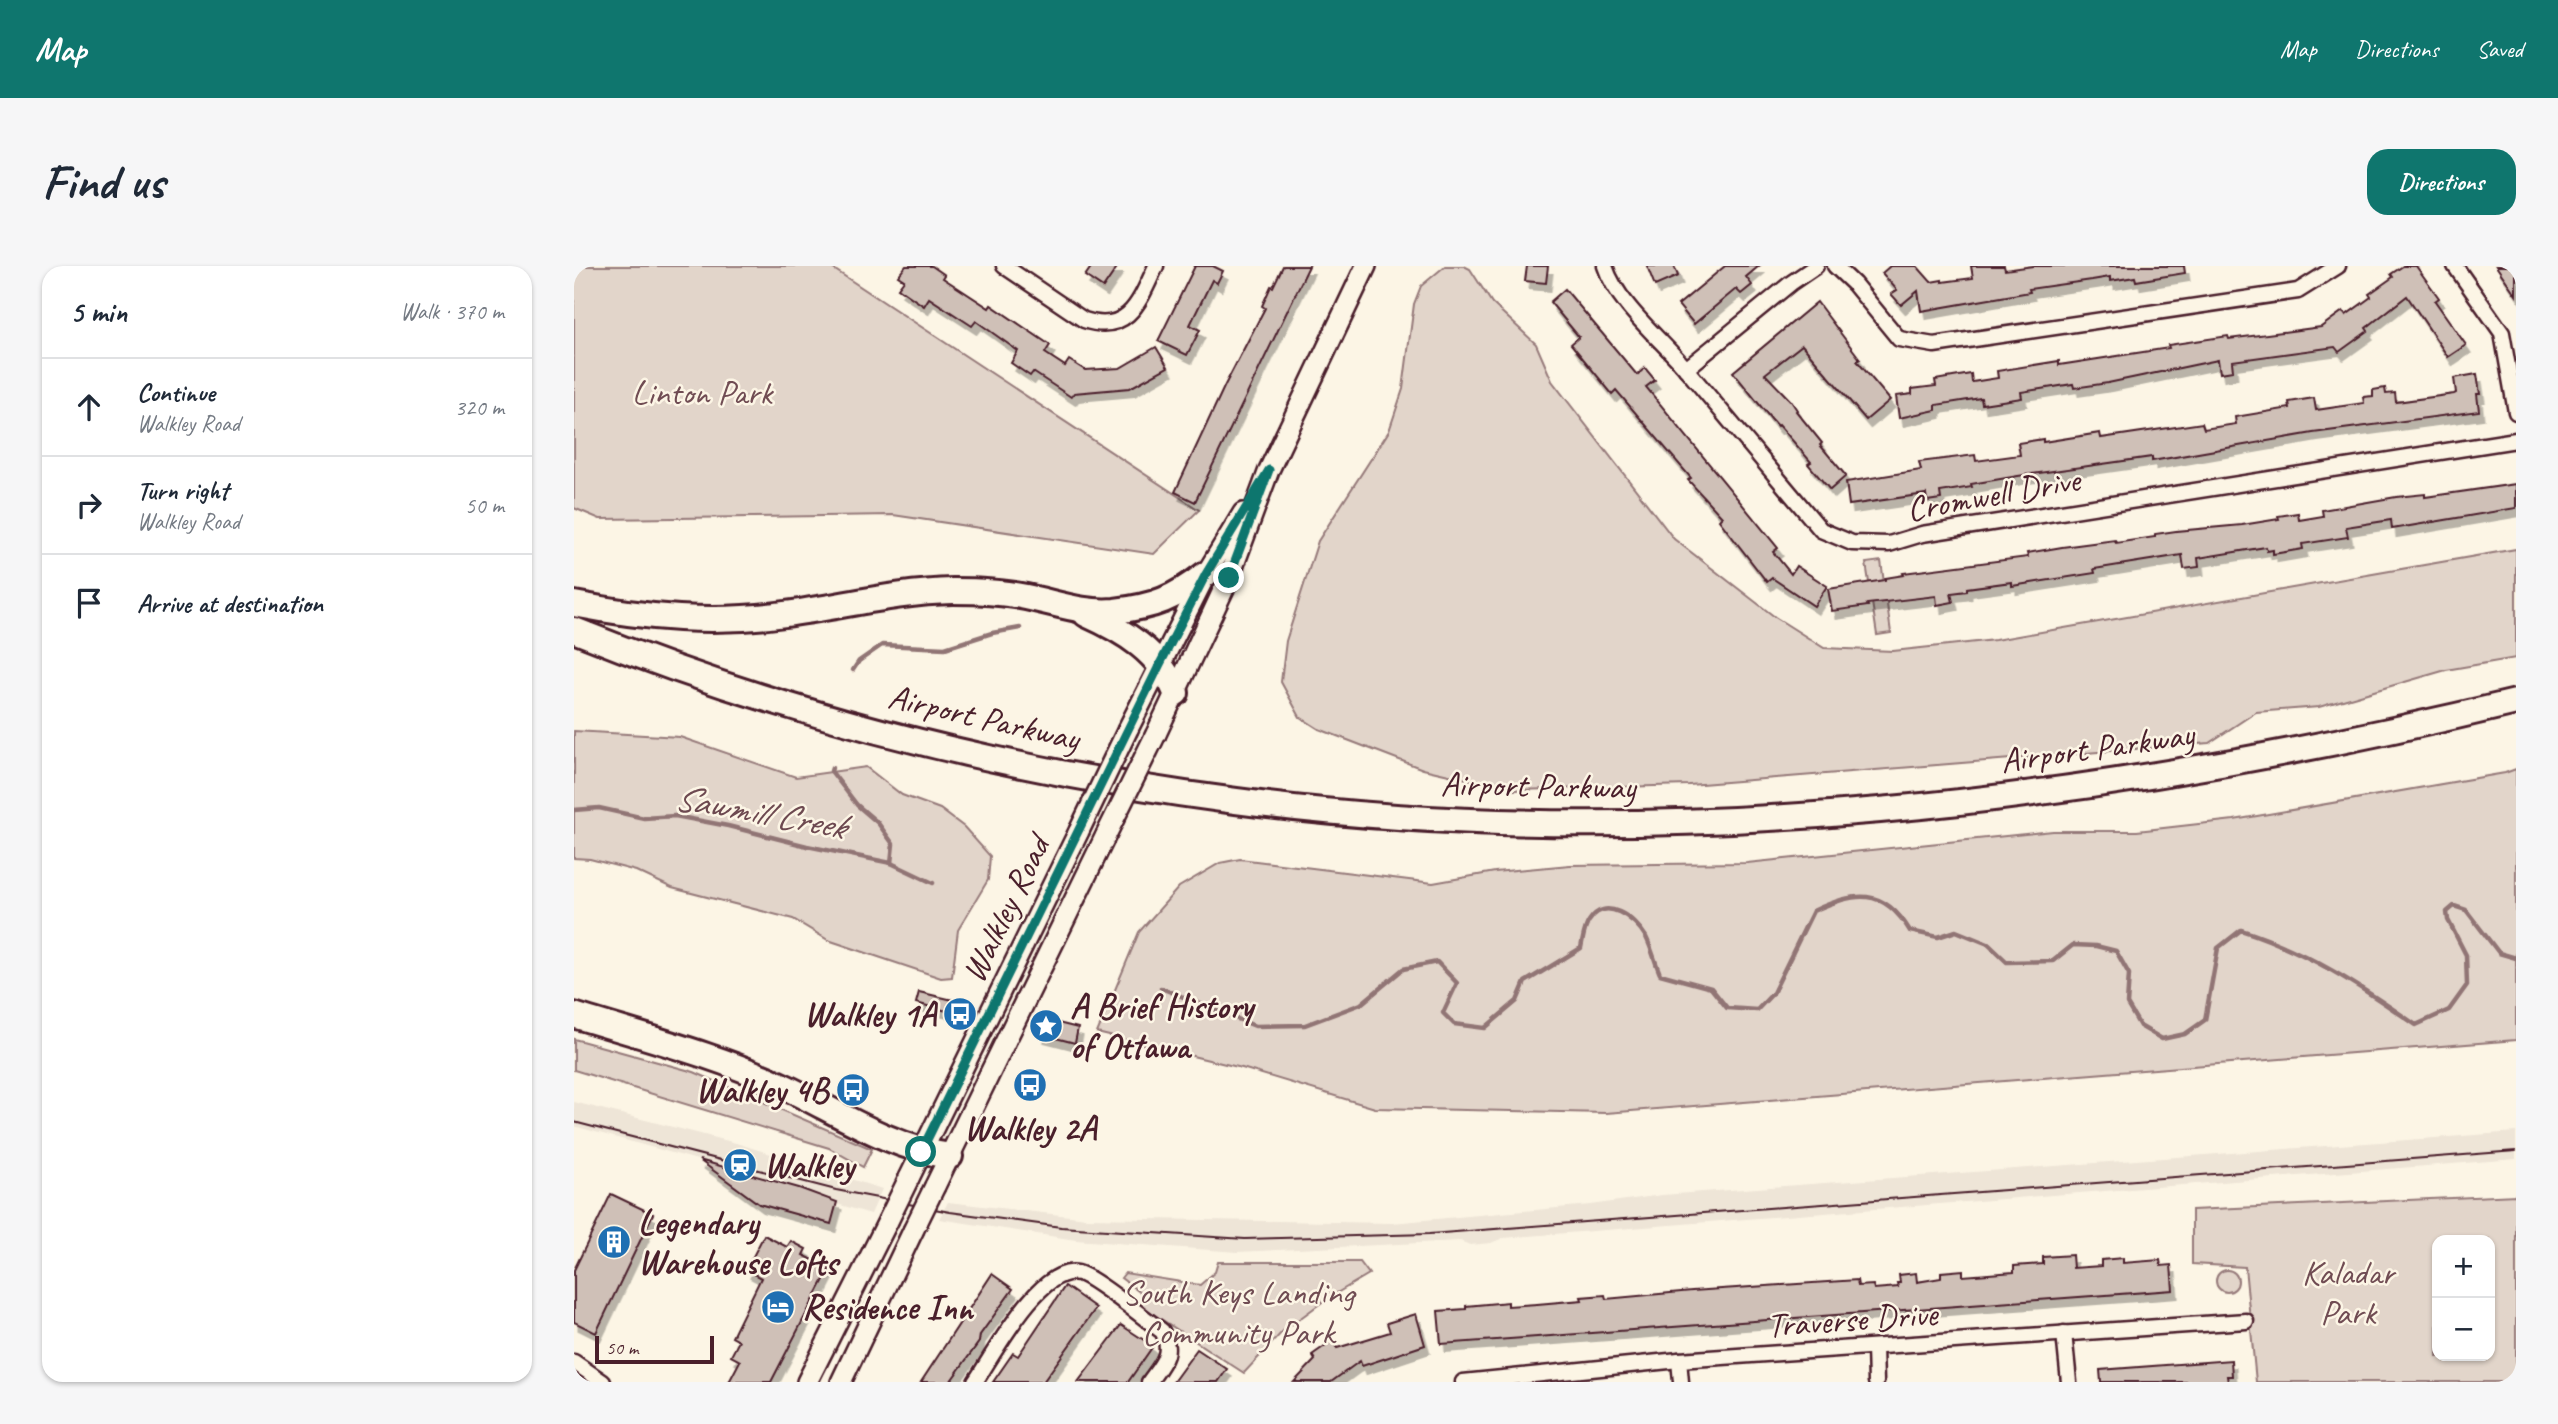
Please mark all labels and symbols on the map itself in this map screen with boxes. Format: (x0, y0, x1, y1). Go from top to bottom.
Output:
park label: Linton Park (632, 370, 774, 415)
street label: Cromwell Drive (1903, 457, 2086, 532)
route end (1213, 562, 1244, 593)
street label: Airport Parkway (884, 674, 1086, 762)
street label: Airport Parkway (1997, 711, 2199, 783)
street label: Airport Parkway (1440, 761, 1638, 810)
water label: Sawmill Creek (671, 773, 856, 851)
street label: Walkley Road (951, 824, 1062, 990)
place label: A Brief History of Ottawa (1070, 984, 1257, 1069)
place label: Walkley 1A (804, 992, 938, 1037)
bus stop icon: Walkley 1A (941, 995, 979, 1033)
place icon: A Brief History of Ottawa (1027, 1007, 1065, 1045)
bus stop icon: Walkley 2A (1011, 1066, 1049, 1104)
place label: Walkley 4B (695, 1068, 831, 1113)
bus stop icon: Walkley 4B (834, 1071, 872, 1109)
place label: Walkley 2A (964, 1106, 1098, 1151)
route start (905, 1136, 936, 1167)
place label: Walkley (764, 1143, 857, 1188)
station icon: Walkley (721, 1146, 759, 1184)
place label: Legendary Warehouse Lofts (638, 1200, 841, 1285)
building icon: Legendary Warehouse Lofts (595, 1223, 633, 1261)
park label: Kaladar Park (2302, 1250, 2396, 1335)
park label: South Keys Landing Community Park (1122, 1270, 1357, 1355)
place label: Residence Inn (802, 1285, 975, 1330)
hotel icon: Residence Inn (759, 1288, 797, 1326)
street label: Traverse Drive (1765, 1291, 1941, 1348)
scale bar (595, 1333, 714, 1365)

